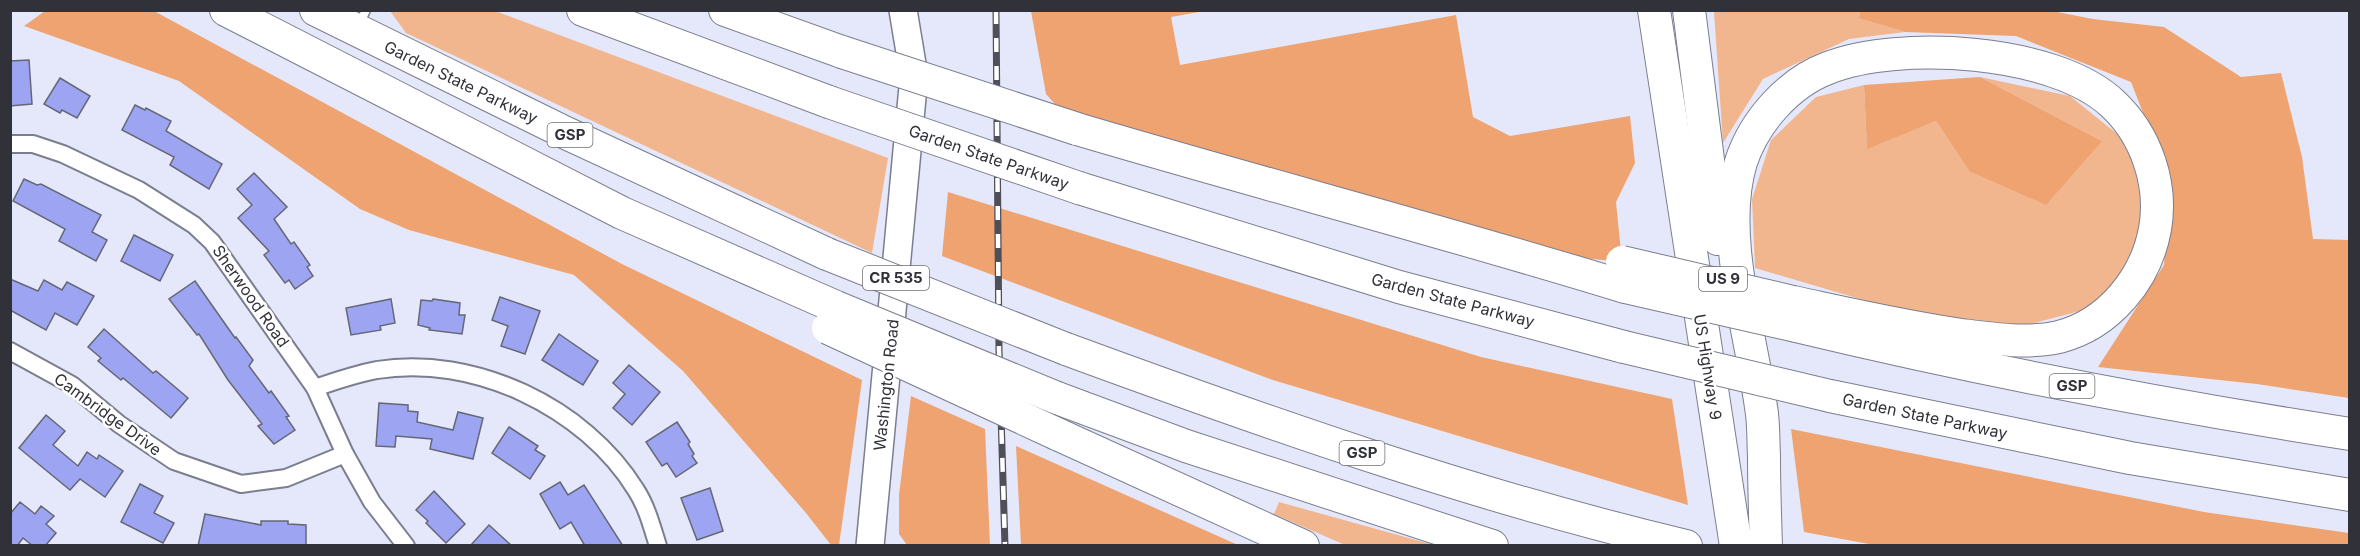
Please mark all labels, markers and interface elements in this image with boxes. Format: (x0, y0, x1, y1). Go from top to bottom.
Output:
street label: Garden State Parkway (381, 36, 541, 128)
street label: Garden State Parkway (906, 120, 1072, 194)
road number: GSP (548, 123, 592, 147)
street label: Sherwood Road (208, 241, 294, 351)
road number: CR 535 (863, 266, 929, 290)
road number: US 9 (1699, 267, 1747, 291)
street label: Garden State Parkway (1369, 269, 1537, 331)
street label: US Highway 9 (1690, 313, 1726, 421)
street label: Washington Road (869, 318, 903, 452)
street label: Cambridge Drive (50, 368, 166, 460)
road number: GSP (2050, 374, 2094, 398)
street label: Garden State Parkway (1841, 389, 2009, 443)
road number: GSP (1340, 441, 1384, 465)

